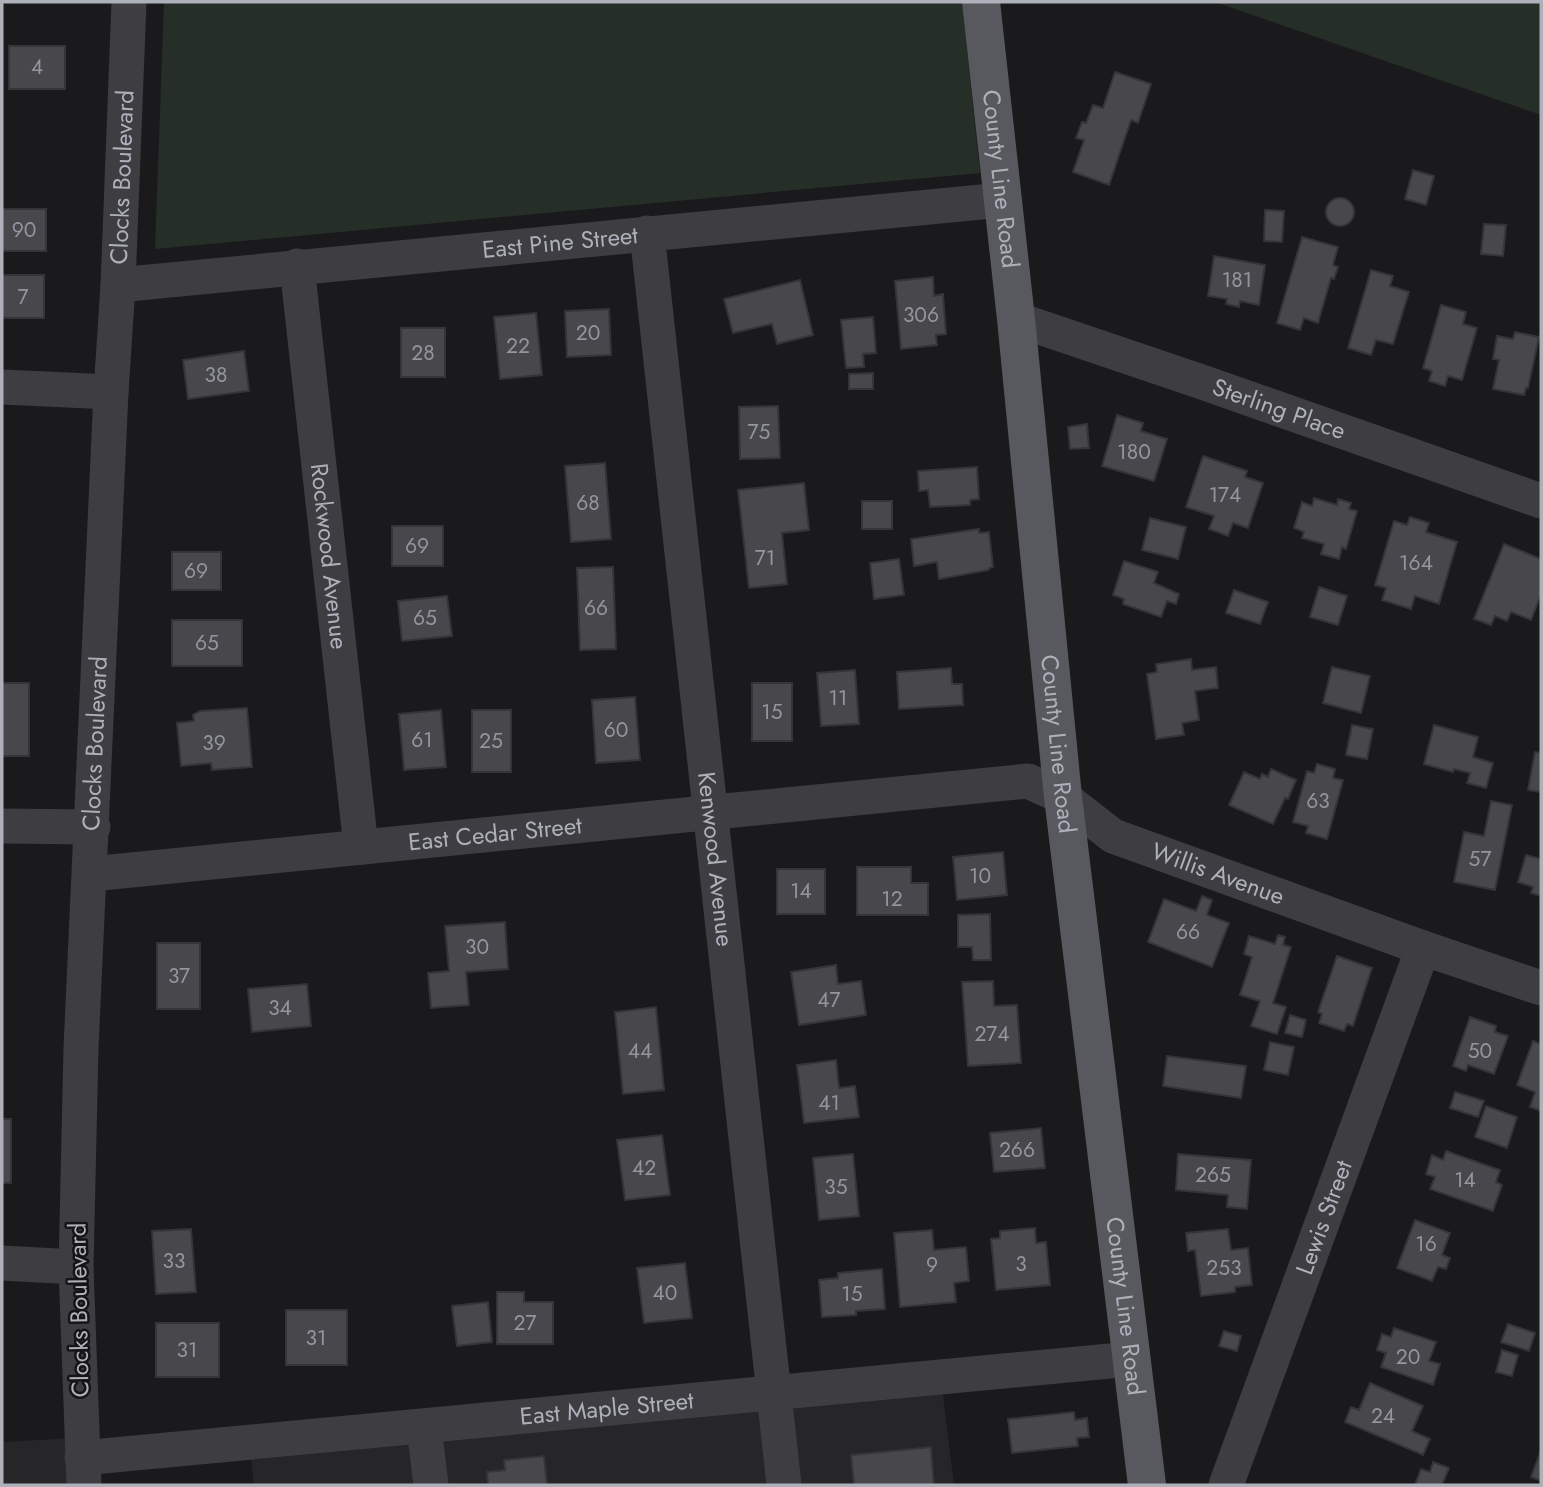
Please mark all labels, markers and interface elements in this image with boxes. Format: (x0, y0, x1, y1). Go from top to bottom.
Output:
house number: 4 (31, 52, 43, 82)
street label: County Line Road (974, 88, 1028, 270)
street label: Clocks Boulevard (101, 89, 143, 265)
house number: 90 (12, 215, 36, 245)
street label: East Pine Street (480, 217, 640, 267)
house number: 181 (1222, 265, 1252, 295)
house number: 7 (17, 282, 29, 312)
house number: 306 (903, 300, 939, 330)
house number: 20 (576, 318, 600, 348)
house number: 22 (506, 331, 530, 361)
house number: 28 (411, 338, 435, 368)
house number: 38 (205, 360, 227, 390)
street label: Sterling Place (1208, 369, 1350, 448)
house number: 75 (748, 417, 770, 447)
house number: 180 (1117, 437, 1151, 467)
street label: Rockwood Avenue (302, 461, 357, 651)
house number: 174 (1209, 480, 1241, 510)
house number: 68 (576, 488, 600, 518)
house number: 69 (405, 531, 429, 561)
house number: 71 (755, 543, 775, 573)
house number: 164 (1399, 548, 1433, 578)
house number: 69 (184, 556, 208, 586)
house number: 66 (584, 593, 608, 623)
house number: 65 (413, 603, 437, 633)
house number: 65 (195, 628, 219, 658)
street label: County Line Road (1032, 653, 1085, 835)
street label: Clocks Boulevard (73, 655, 116, 832)
house number: 11 (829, 683, 847, 713)
house number: 15 (761, 697, 783, 727)
house number: 60 (604, 715, 628, 745)
house number: 61 (411, 725, 433, 755)
house number: 25 (479, 726, 503, 756)
house number: 39 (202, 728, 226, 758)
street label: Kenwood Avenue (689, 770, 743, 948)
house number: 63 (1306, 786, 1330, 816)
street label: East Cedar Street (407, 807, 584, 859)
street label: Willis Avenue (1147, 833, 1289, 913)
house number: 57 (1469, 844, 1491, 874)
house number: 10 (969, 861, 991, 891)
house number: 14 (790, 876, 812, 906)
house number: 12 (881, 884, 903, 914)
house number: 66 (1176, 917, 1200, 947)
house number: 30 (465, 932, 489, 962)
house number: 37 (168, 961, 190, 991)
house number: 47 (817, 985, 841, 1015)
house number: 34 (268, 993, 292, 1023)
house number: 274 (974, 1019, 1010, 1049)
house number: 44 (628, 1036, 652, 1066)
house number: 50 (1468, 1036, 1492, 1066)
house number: 41 (818, 1088, 840, 1118)
house number: 266 (999, 1135, 1035, 1165)
house number: 42 (632, 1153, 656, 1183)
street label: Lewis Street (1287, 1155, 1361, 1279)
house number: 265 (1195, 1160, 1231, 1190)
house number: 14 (1454, 1165, 1476, 1195)
house number: 35 (824, 1172, 848, 1202)
street label: County Line Road (1097, 1215, 1154, 1397)
street label: Clocks Boulevard (59, 1222, 98, 1398)
house number: 16 (1415, 1229, 1437, 1259)
house number: 33 (163, 1246, 185, 1276)
house number: 3 (1015, 1249, 1027, 1279)
house number: 9 (926, 1250, 938, 1280)
house number: 253 (1206, 1253, 1242, 1283)
house number: 40 (653, 1278, 677, 1308)
house number: 15 (841, 1279, 863, 1309)
house number: 27 (514, 1308, 536, 1338)
house number: 31 (306, 1323, 326, 1353)
house number: 31 (177, 1335, 197, 1365)
house number: 20 (1396, 1342, 1420, 1372)
street label: East Maple Street (518, 1382, 695, 1434)
house number: 24 (1371, 1401, 1395, 1431)

